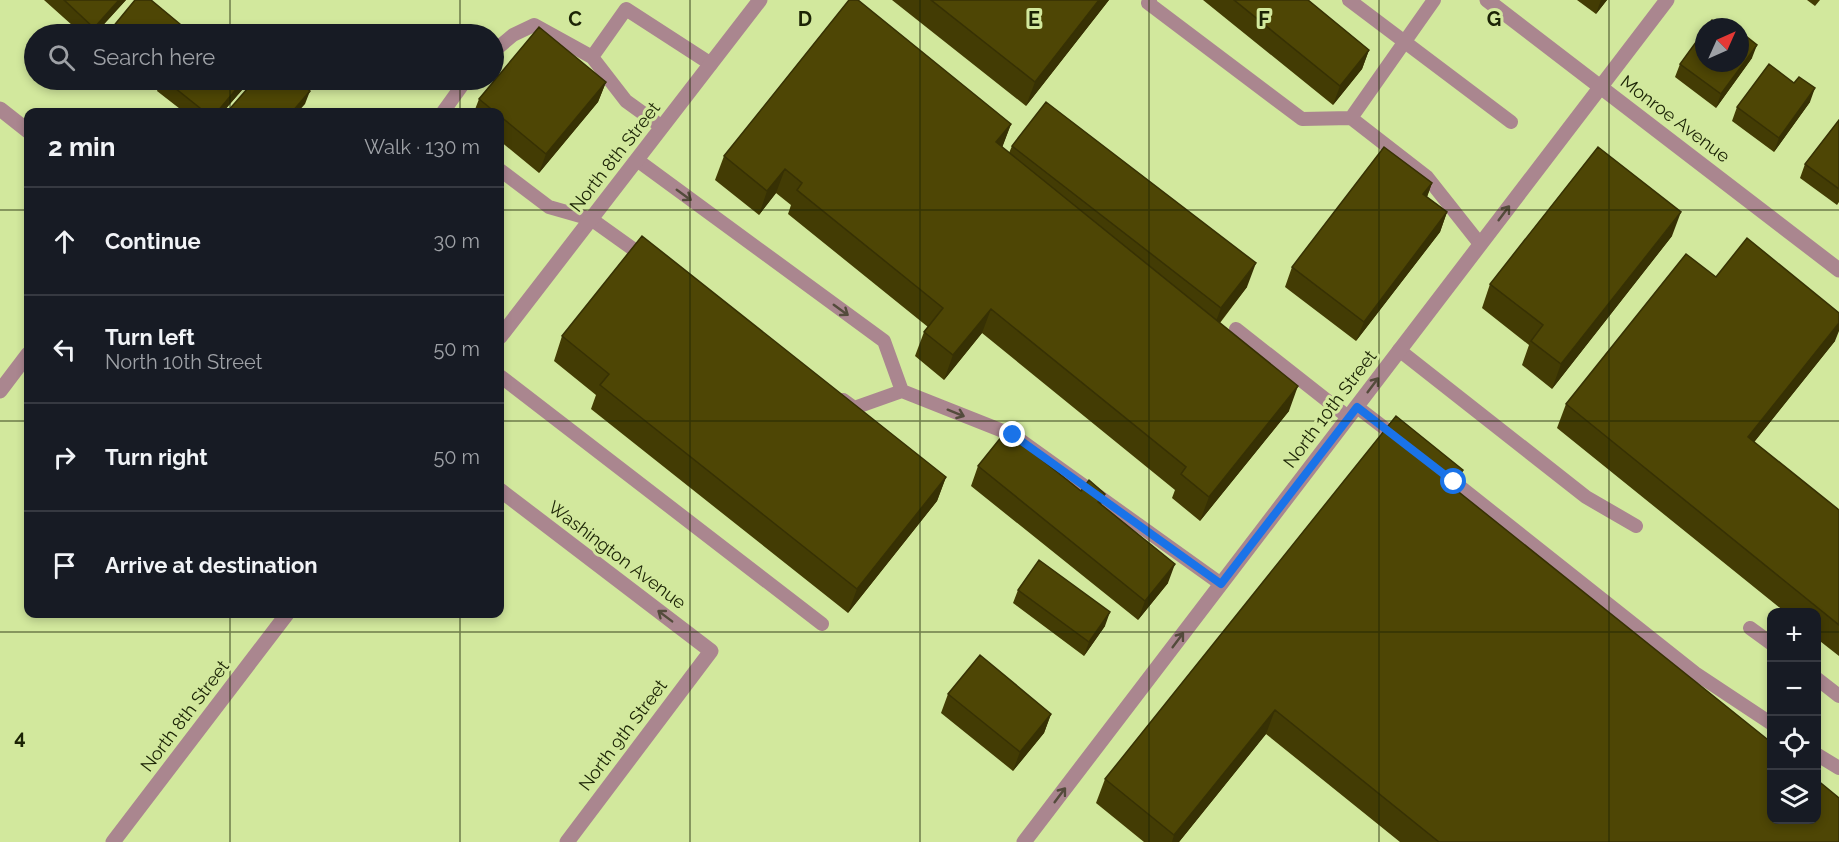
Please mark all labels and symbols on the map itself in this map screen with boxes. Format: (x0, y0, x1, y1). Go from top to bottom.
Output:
text: C (568, 7, 582, 31)
text: D (798, 7, 812, 31)
text: E (1028, 7, 1040, 31)
text: F (1258, 7, 1270, 31)
text: G (1487, 7, 1501, 31)
north arrow (1695, 18, 1749, 72)
street label: Monroe Avenue (1617, 71, 1734, 167)
street label: North 8th Street (565, 98, 664, 216)
one-way arrow (675, 188, 691, 201)
one-way arrow (1497, 206, 1510, 222)
one-way arrow (833, 304, 849, 316)
street label: North 10th Street (1279, 346, 1381, 472)
one-way arrow (1367, 378, 1379, 394)
one-way arrow (947, 408, 965, 419)
route end (999, 421, 1025, 447)
route start (1440, 468, 1466, 494)
street label: Washington Avenue (544, 496, 691, 613)
one-way arrow (657, 610, 673, 622)
one-way arrow (1172, 633, 1184, 649)
street label: North 8th Street (136, 656, 233, 775)
street label: North 9th Street (574, 675, 671, 794)
text: 4 (14, 725, 26, 749)
one-way arrow (1053, 788, 1066, 804)

